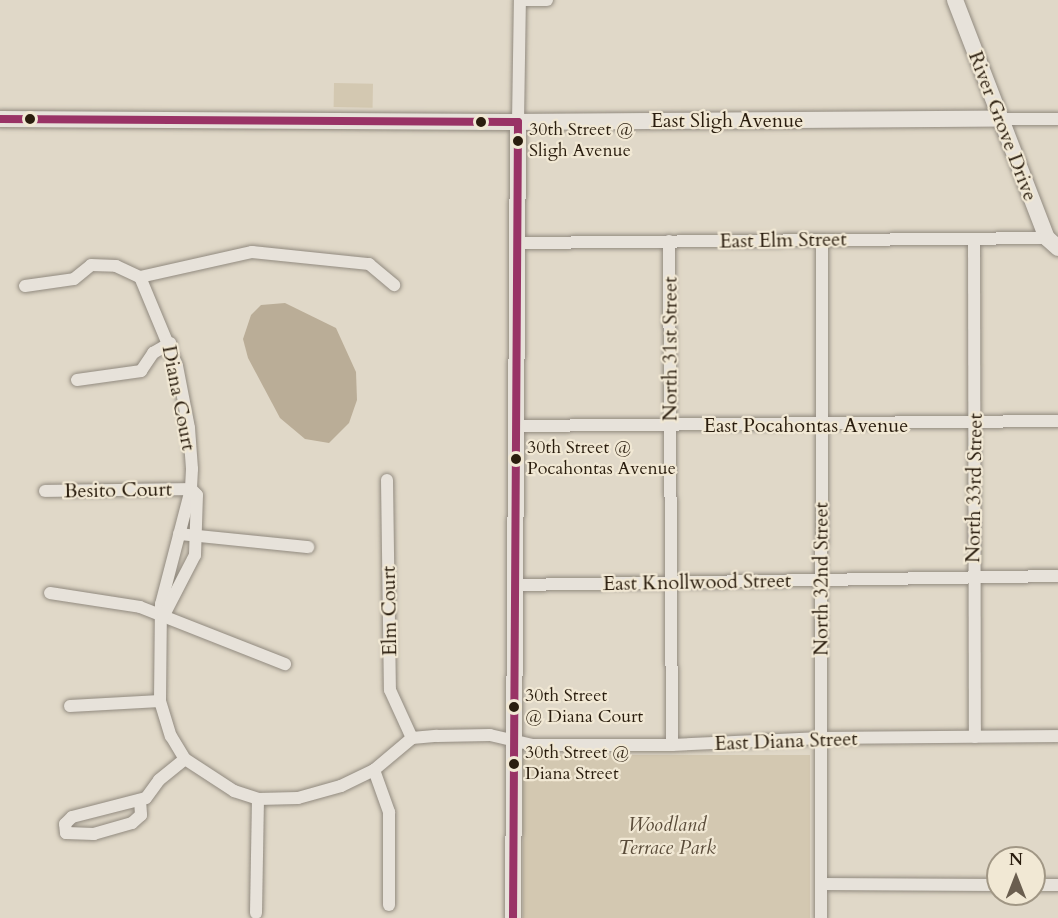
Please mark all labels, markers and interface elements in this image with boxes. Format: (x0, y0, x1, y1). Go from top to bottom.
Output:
street label: River Grove Drive (963, 48, 1043, 204)
street label: East Sligh Avenue (651, 108, 803, 132)
unlabelled marker (24, 113, 36, 125)
unlabelled marker (475, 116, 487, 128)
place label: 30th Street @ Sligh Avenue (529, 120, 633, 162)
marker: 30th Street @ Sligh Avenue (512, 135, 524, 147)
street label: East Elm Street (719, 227, 847, 253)
street label: North 31st Street (658, 277, 682, 421)
street label: Diana Court (157, 343, 201, 453)
street label: East Pocahontas Avenue (704, 413, 908, 437)
street label: North 33rd Street (961, 413, 987, 563)
place label: 30th Street @ Pocahontas Avenue (527, 438, 676, 480)
marker: 30th Street @ Pocahontas Avenue (510, 453, 522, 465)
street label: Besito Court (64, 477, 172, 503)
street label: North 32nd Street (809, 502, 833, 656)
street label: Elm Court (376, 566, 402, 656)
street label: East Knollwood Street (603, 568, 791, 596)
place label: 30th Street @ Diana Court (525, 686, 643, 728)
marker: 30th Street @ Diana Court (508, 701, 520, 713)
street label: East Diana Street (714, 727, 858, 755)
place label: 30th Street @ Diana Street (525, 743, 629, 786)
marker: 30th Street @ Diana Street (508, 758, 520, 770)
park label: Woodland Terrace Park (618, 813, 716, 860)
north arrow (986, 846, 1046, 906)
text: N (1009, 849, 1023, 871)

